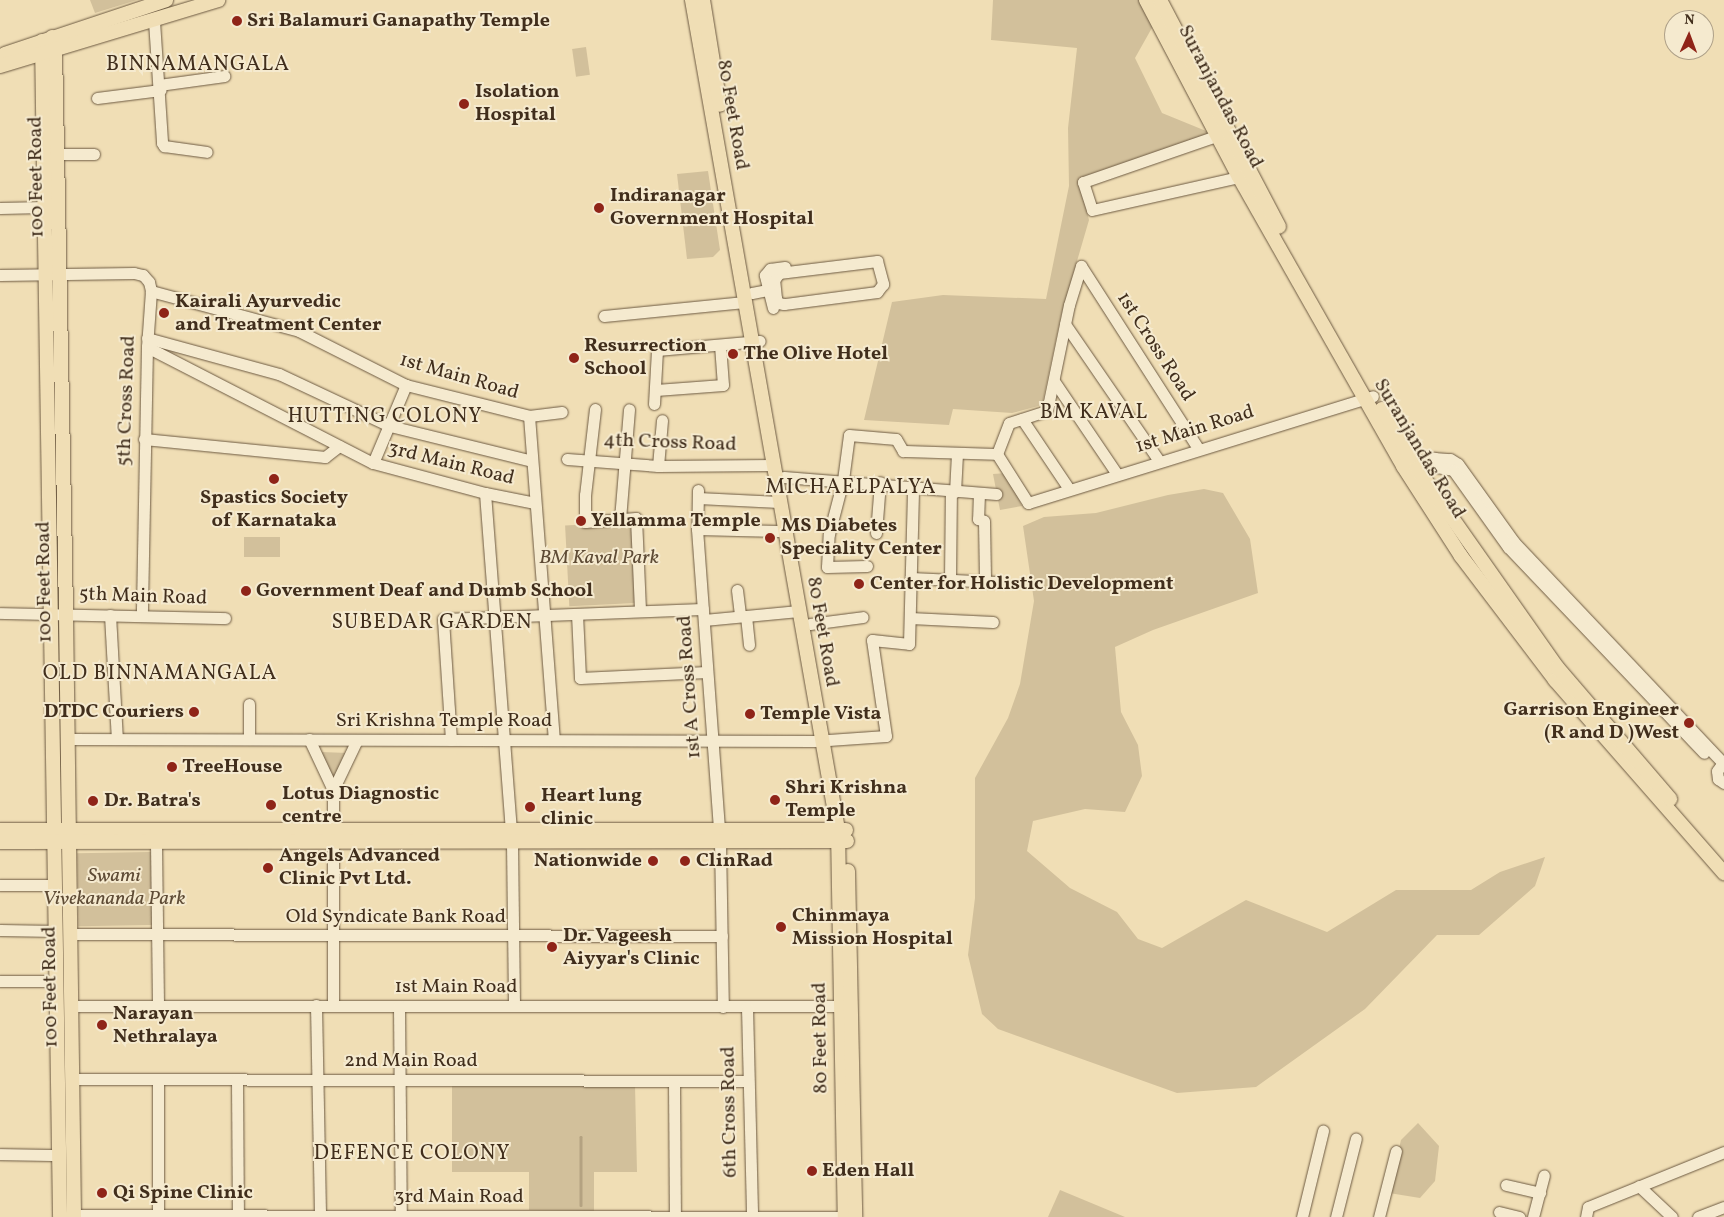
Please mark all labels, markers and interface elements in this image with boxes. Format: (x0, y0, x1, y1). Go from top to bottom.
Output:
place label: Sri Balamuri Ganapathy Temple (247, 9, 551, 33)
north arrow (1664, 10, 1714, 60)
text: N (1684, 11, 1695, 30)
marker: Sri Balamuri Ganapathy Temple (231, 15, 243, 27)
street label: Suranjandas Road (1172, 21, 1268, 173)
district label: BINNAMANGALA (104, 52, 292, 78)
street label: 80 Feet Road (710, 58, 754, 172)
place label: Isolation Hospital (475, 80, 559, 127)
marker: Isolation Hospital (457, 97, 471, 111)
street label: 100 Feet Road (24, 116, 50, 238)
place label: Indiranagar Government Hospital (610, 185, 814, 232)
marker: Indiranagar Government Hospital (592, 201, 606, 215)
street label: 1st Cross Road (1111, 288, 1199, 406)
place label: Kairali Ayurvedic and Treatment Center (175, 290, 382, 337)
marker: Kairali Ayurvedic and Treatment Center (157, 306, 171, 320)
place label: Resurrection School (584, 334, 707, 381)
street label: 5th Cross Road (113, 335, 141, 467)
place label: The Olive Hotel (743, 342, 888, 366)
marker: The Olive Hotel (727, 348, 739, 360)
street label: 1st Main Road (397, 349, 521, 405)
marker: Resurrection School (568, 352, 580, 364)
street label: Suranjandas Road (1368, 375, 1470, 523)
district label: BM KAVAL (1039, 400, 1149, 426)
street label: 1st Main Road (1133, 401, 1257, 459)
district label: HUTTING COLONY (286, 404, 484, 430)
street label: 4th Cross Road (603, 429, 737, 457)
street label: 3rd Main Road (385, 437, 517, 491)
marker: Spastics Society of Karnataka (268, 473, 280, 485)
district label: MICHAELPALYA (764, 475, 938, 501)
place label: Spastics Society of Karnataka (200, 487, 348, 534)
place label: Yellamma Temple (591, 509, 761, 533)
place label: MS Diabetes Speciality Center (781, 514, 942, 561)
marker: Yellamma Temple (575, 515, 587, 527)
street label: 100 Feet Road (32, 521, 58, 643)
marker: MS Diabetes Speciality Center (763, 531, 777, 545)
park label: BM Kaval Park (539, 546, 659, 570)
place label: Center for Holistic Development (870, 572, 1173, 596)
street label: 80 Feet Road (800, 575, 844, 689)
marker: Center for Holistic Development (852, 577, 866, 591)
place label: Government Deaf and Dumb School (256, 579, 591, 603)
street label: 5th Main Road (78, 583, 208, 611)
marker: Government Deaf and Dumb School (240, 585, 252, 597)
district label: SUBEDAR GARDEN (330, 610, 534, 636)
street label: 1st A Cross Road (673, 614, 707, 760)
district label: OLD BINNAMANGALA (41, 661, 279, 687)
place label: Garrison Engineer (R and D )West (1503, 699, 1679, 746)
place label: DTDC Couriers (44, 700, 184, 724)
place label: Temple Vista (760, 702, 882, 726)
marker: DTDC Couriers (188, 706, 200, 718)
marker: Temple Vista (744, 708, 756, 720)
street label: Sri Krishna Temple Road (335, 709, 553, 733)
marker: Garrison Engineer (R and D )West (1683, 717, 1695, 729)
place label: TreeHouse (182, 755, 282, 779)
marker: TreeHouse (166, 761, 178, 773)
place label: Shri Krishna Temple (785, 776, 907, 823)
place label: Lotus Diagnostic centre (282, 782, 439, 829)
place label: Heart lung clinic (541, 784, 642, 831)
place label: Dr. Batra's (104, 789, 201, 813)
marker: Dr. Batra's (86, 794, 100, 808)
marker: Shri Krishna Temple (769, 794, 781, 806)
marker: Lotus Diagnostic centre (264, 798, 278, 812)
marker: Heart lung clinic (523, 800, 537, 814)
place label: Angels Advanced Clinic Pvt Ltd. (279, 844, 440, 891)
place label: Nationwide (534, 849, 642, 873)
place label: ClinRad (696, 849, 773, 873)
marker: Nationwide (646, 854, 660, 868)
marker: ClinRad (678, 854, 692, 868)
marker: Angels Advanced Clinic Pvt Ltd. (261, 861, 275, 875)
park label: Swami Vivekananda Park (42, 865, 186, 912)
place label: Chinmaya Mission Hospital (792, 904, 953, 951)
street label: Old Syndicate Bank Road (286, 905, 506, 929)
marker: Chinmaya Mission Hospital (774, 920, 788, 934)
place label: Dr. Vageesh Aiyyar's Clinic (563, 924, 700, 971)
street label: 100 Feet Road (38, 926, 64, 1048)
marker: Dr. Vageesh Aiyyar's Clinic (545, 940, 559, 954)
street label: 1st Main Road (394, 975, 518, 999)
street label: 80 Feet Road (808, 982, 834, 1094)
place label: Narayan Nethralaya (113, 1002, 218, 1049)
marker: Narayan Nethralaya (95, 1018, 109, 1032)
street label: 6th Cross Road (717, 1046, 743, 1178)
street label: 2nd Main Road (344, 1049, 478, 1073)
district label: DEFENCE COLONY (312, 1141, 512, 1167)
place label: Eden Hall (822, 1159, 914, 1183)
marker: Eden Hall (806, 1165, 818, 1177)
place label: Qi Spine Clinic (113, 1181, 253, 1205)
street label: 3rd Main Road (394, 1185, 524, 1209)
marker: Qi Spine Clinic (95, 1186, 109, 1200)

